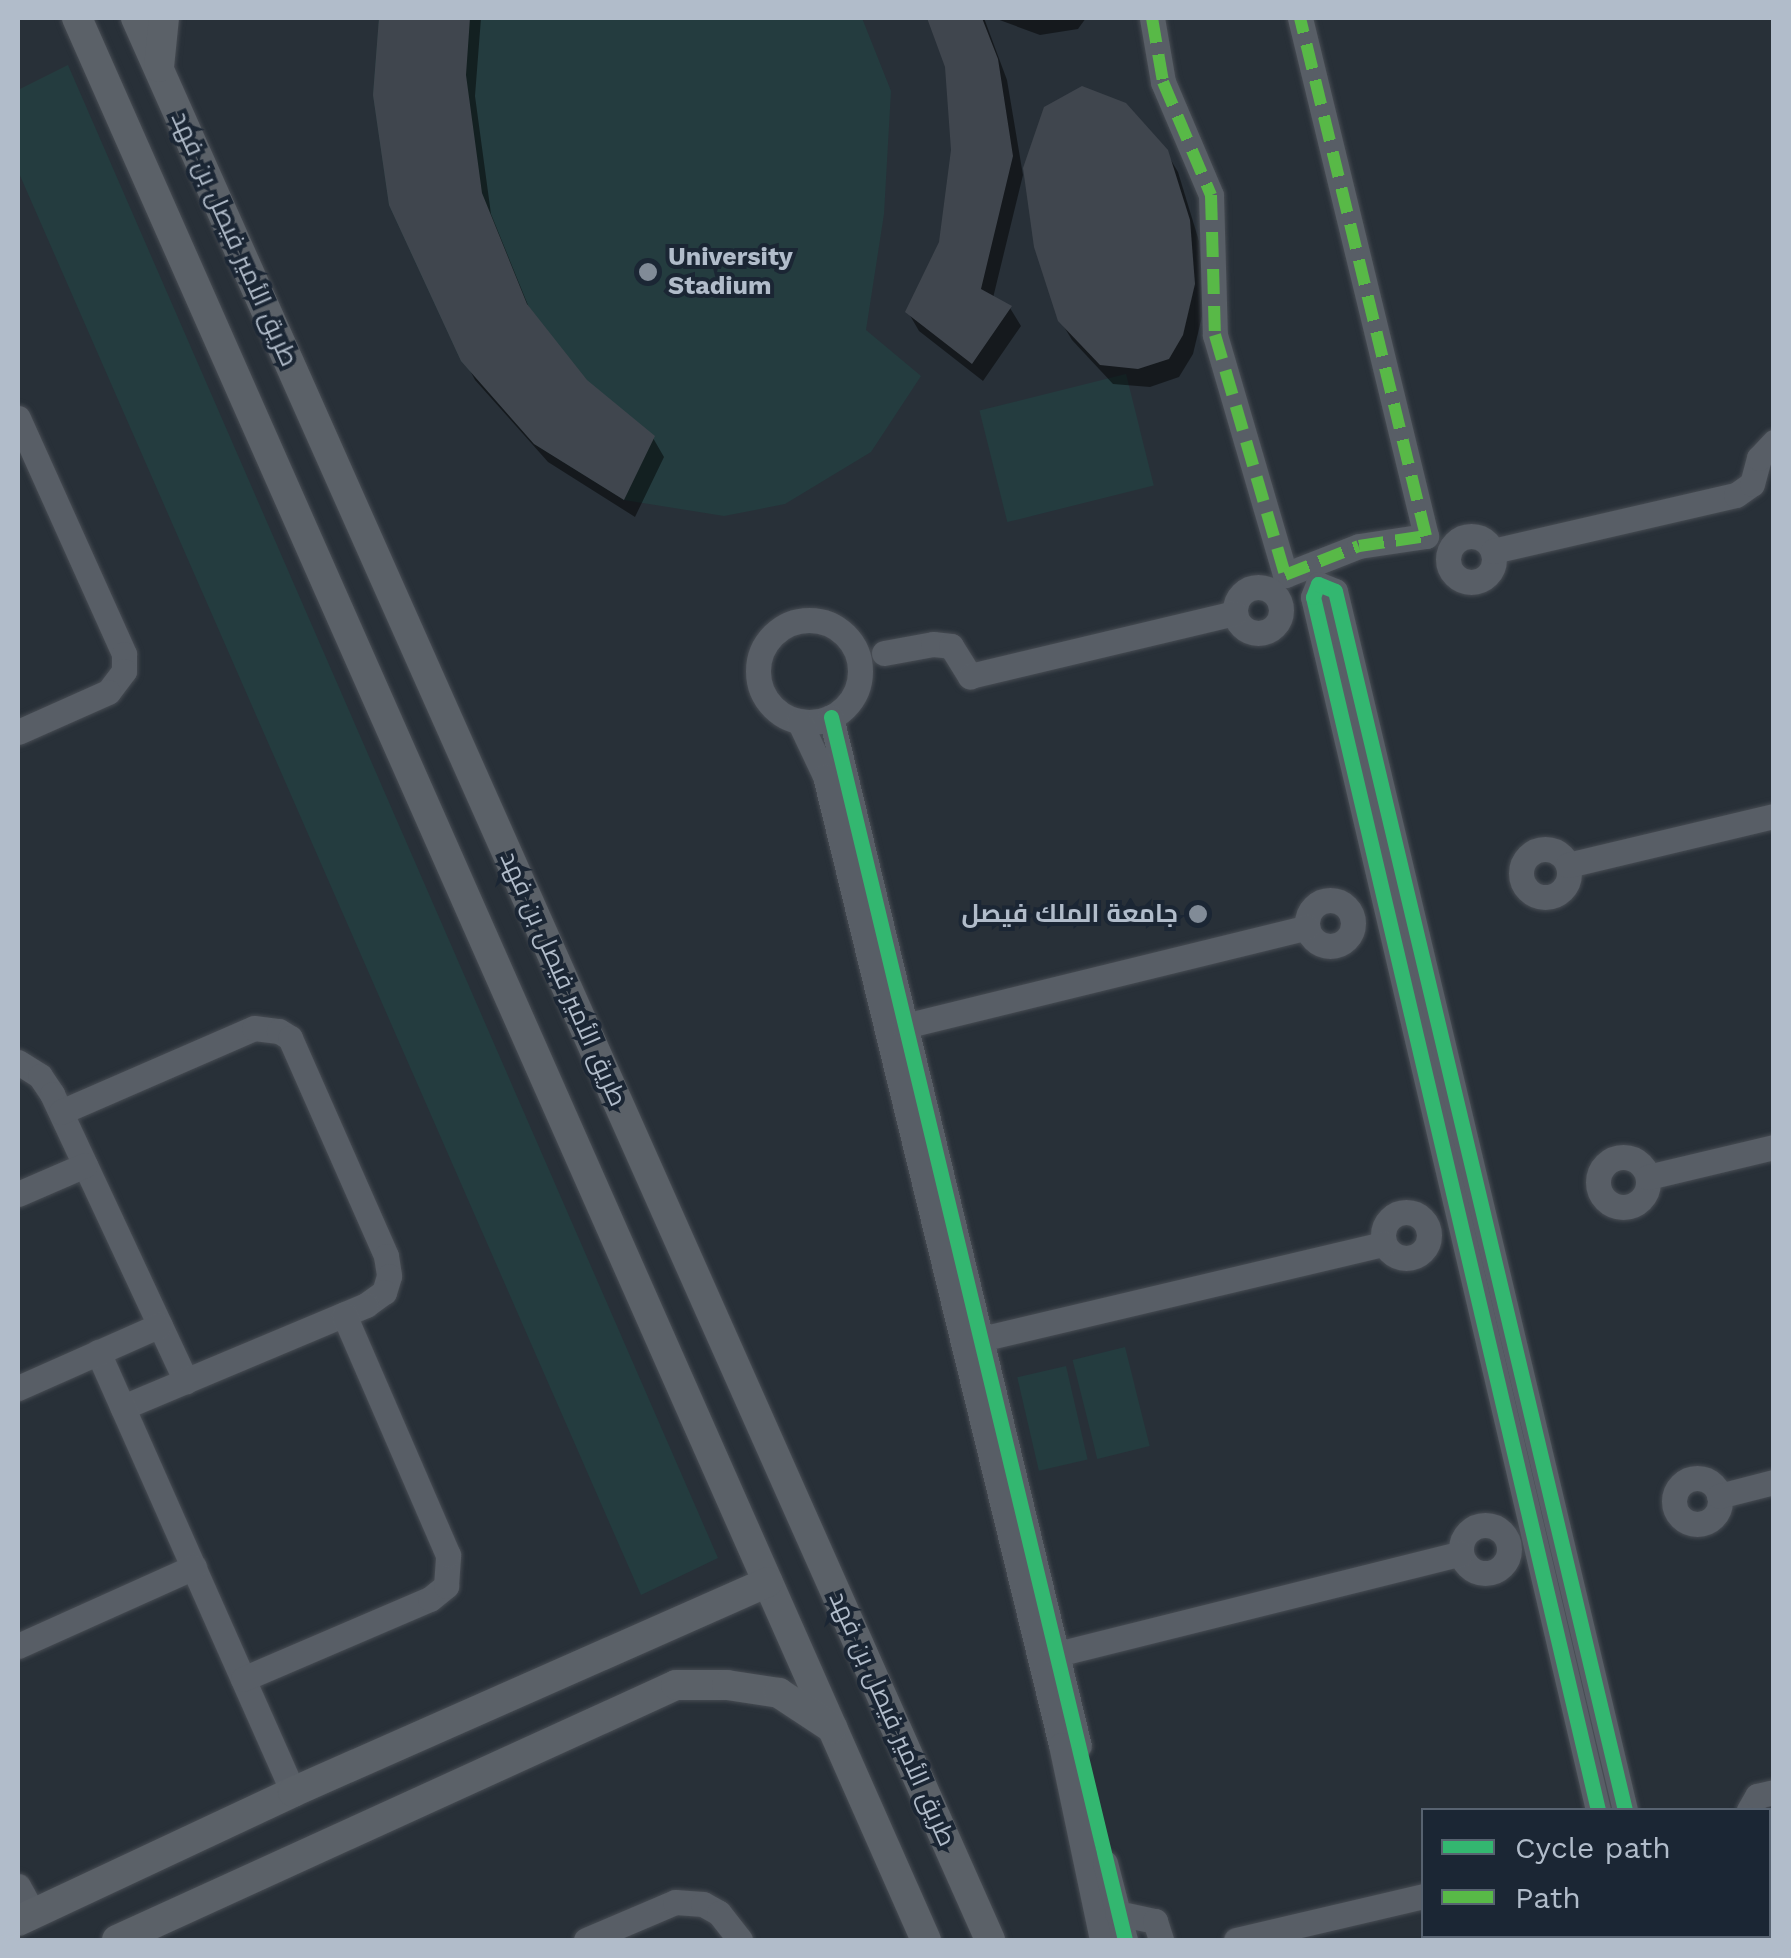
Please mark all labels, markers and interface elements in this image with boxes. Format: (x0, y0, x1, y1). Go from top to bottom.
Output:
street label: طريق الأمير فيصل بن فهد (164, 107, 304, 371)
place label: University Stadium (668, 243, 793, 302)
marker: University Stadium (637, 261, 659, 283)
street label: طريق الأمير فيصل بن فهد (493, 847, 633, 1111)
place label: جامعة الملك فيصل (962, 899, 1178, 929)
marker: جامعة الملك فيصل (1187, 903, 1209, 925)
street label: طريق الأمير فيصل بن فهد (822, 1587, 962, 1851)
legend (1421, 1808, 1771, 1938)
text: Cycle path (1515, 1830, 1671, 1865)
text: Path (1515, 1880, 1581, 1915)

